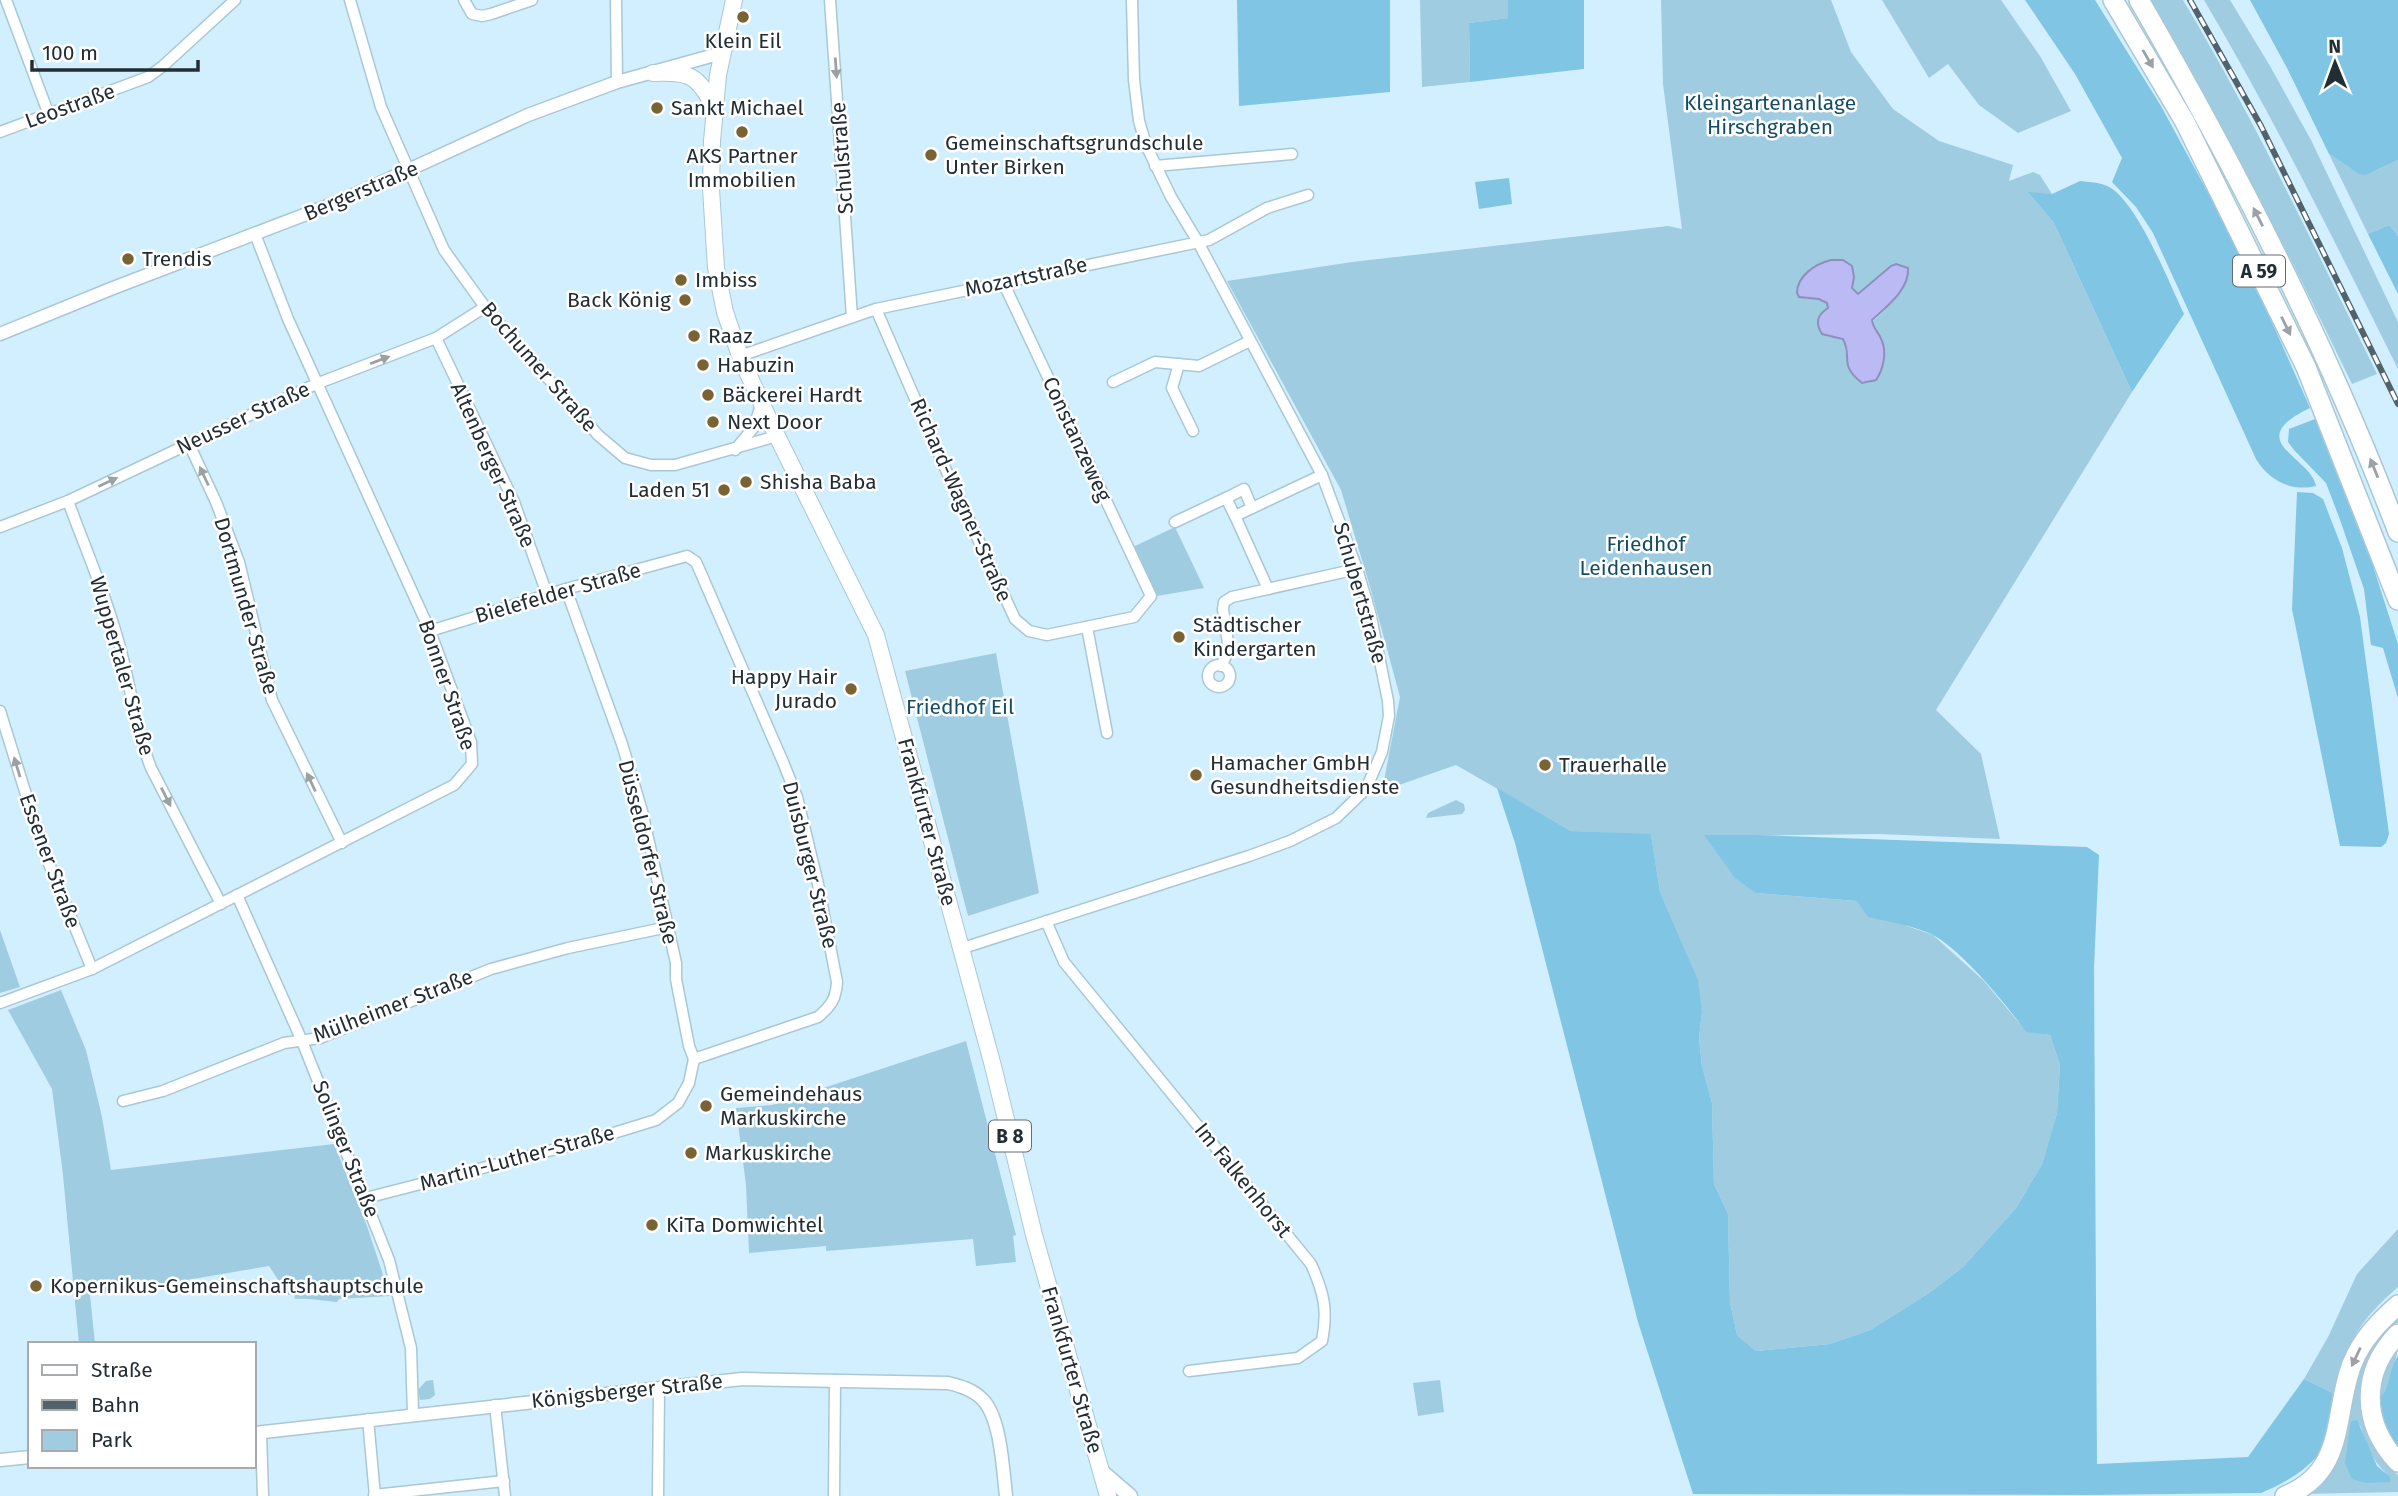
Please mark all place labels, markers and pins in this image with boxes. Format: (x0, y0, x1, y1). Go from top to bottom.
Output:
marker: Klein Eil (735, 9, 751, 25)
place label: Klein Eil (705, 28, 781, 54)
place label: Sankt Michael (671, 95, 804, 121)
marker: Sankt Michael (649, 100, 665, 116)
marker: AKS Partner Immobilien (734, 124, 750, 140)
place label: Gemeinschaftsgrundschule Unter Birken (945, 130, 1203, 180)
place label: AKS Partner Immobilien (686, 143, 798, 193)
marker: Gemeinschaftsgrundschule Unter Birken (923, 147, 939, 163)
place label: Trendis (142, 246, 212, 272)
marker: Trendis (120, 251, 136, 267)
place label: Imbiss (695, 267, 757, 293)
marker: Imbiss (673, 272, 689, 288)
place label: Back König (567, 287, 671, 313)
marker: Back König (677, 292, 693, 308)
place label: Raaz (708, 323, 752, 349)
marker: Raaz (686, 328, 702, 344)
place label: Habuzin (717, 352, 795, 378)
marker: Habuzin (695, 357, 711, 373)
place label: Bäckerei Hardt (722, 382, 862, 408)
marker: Bäckerei Hardt (700, 387, 716, 403)
place label: Next Door (727, 409, 822, 435)
marker: Next Door (705, 414, 721, 430)
place label: Shisha Baba (760, 469, 877, 495)
marker: Shisha Baba (738, 474, 754, 490)
place label: Laden 51 (628, 477, 710, 503)
marker: Laden 51 (716, 482, 732, 498)
place label: Städtischer Kindergarten (1193, 612, 1316, 662)
marker: Städtischer Kindergarten (1171, 629, 1187, 645)
place label: Happy Hair Jurado (731, 664, 837, 714)
marker: Happy Hair Jurado (843, 681, 859, 697)
place label: Hamacher GmbH Gesundheitsdienste (1210, 750, 1399, 800)
place label: Trauerhalle (1559, 752, 1667, 778)
marker: Trauerhalle (1537, 757, 1553, 773)
marker: Hamacher GmbH Gesundheitsdienste (1188, 767, 1204, 783)
place label: Gemeindehaus Markuskirche (720, 1081, 862, 1131)
marker: Gemeindehaus Markuskirche (698, 1098, 714, 1114)
place label: Markuskirche (705, 1140, 831, 1166)
marker: Markuskirche (683, 1145, 699, 1161)
place label: KiTa Domwichtel (666, 1212, 823, 1238)
marker: KiTa Domwichtel (644, 1217, 660, 1233)
place label: Kopernikus-Gemeinschaftshauptschule (50, 1273, 424, 1299)
marker: Kopernikus-Gemeinschaftshauptschule (28, 1278, 44, 1294)

